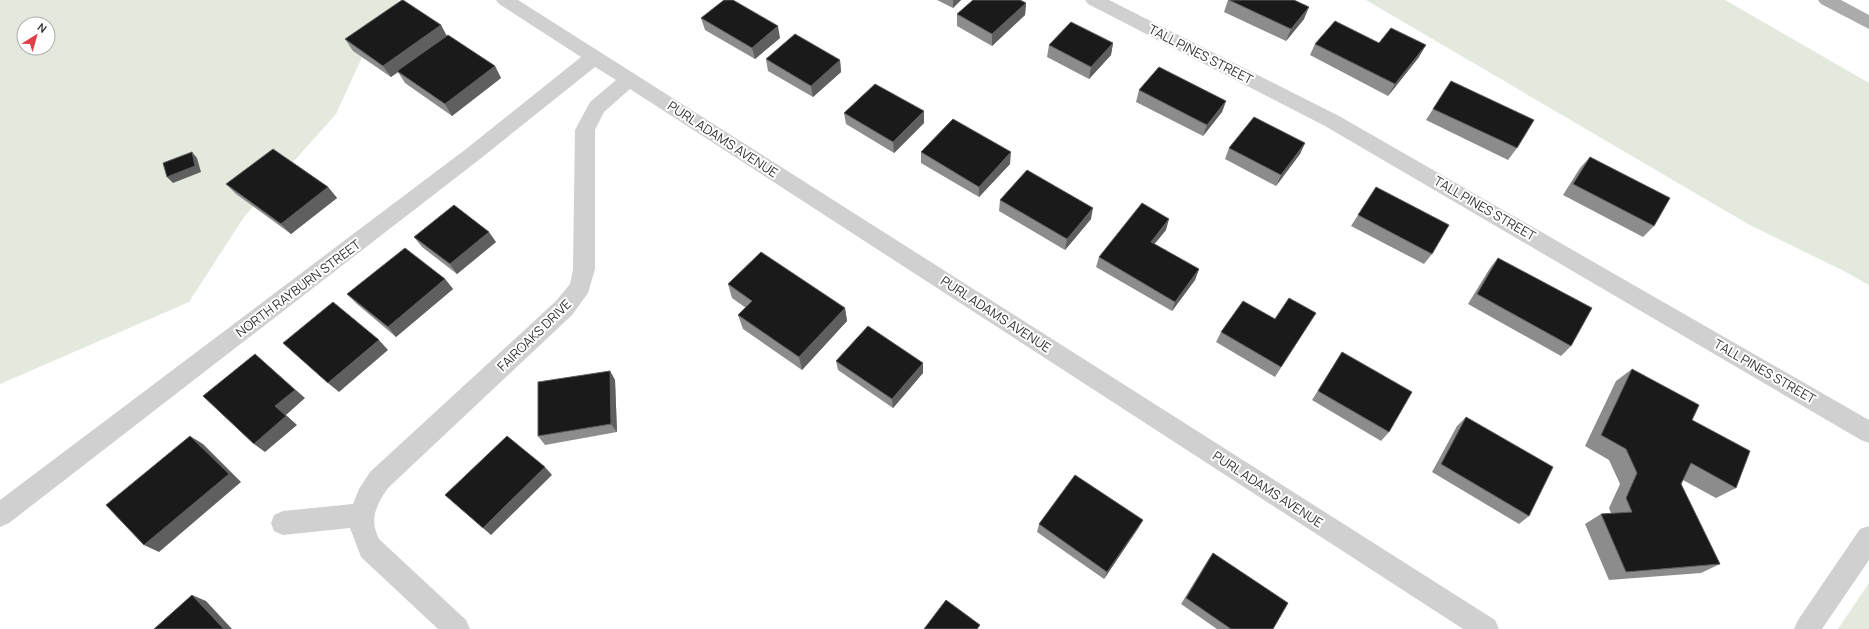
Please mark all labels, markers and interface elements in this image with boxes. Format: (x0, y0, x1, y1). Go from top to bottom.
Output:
north arrow (16, 16, 56, 56)
text: N (35, 19, 50, 36)
street label: TALL PINES STREET (1146, 20, 1257, 88)
street label: PURL ADAMS AVENUE (664, 97, 782, 181)
street label: TALL PINES STREET (1431, 171, 1539, 245)
street label: NORTH RAYBURN STREET (232, 235, 364, 341)
street label: PURL ADAMS AVENUE (937, 272, 1055, 356)
street label: FAIROAKS DRIVE (493, 295, 575, 375)
street label: TALL PINES STREET (1711, 334, 1819, 408)
street label: PURL ADAMS AVENUE (1209, 447, 1327, 531)

